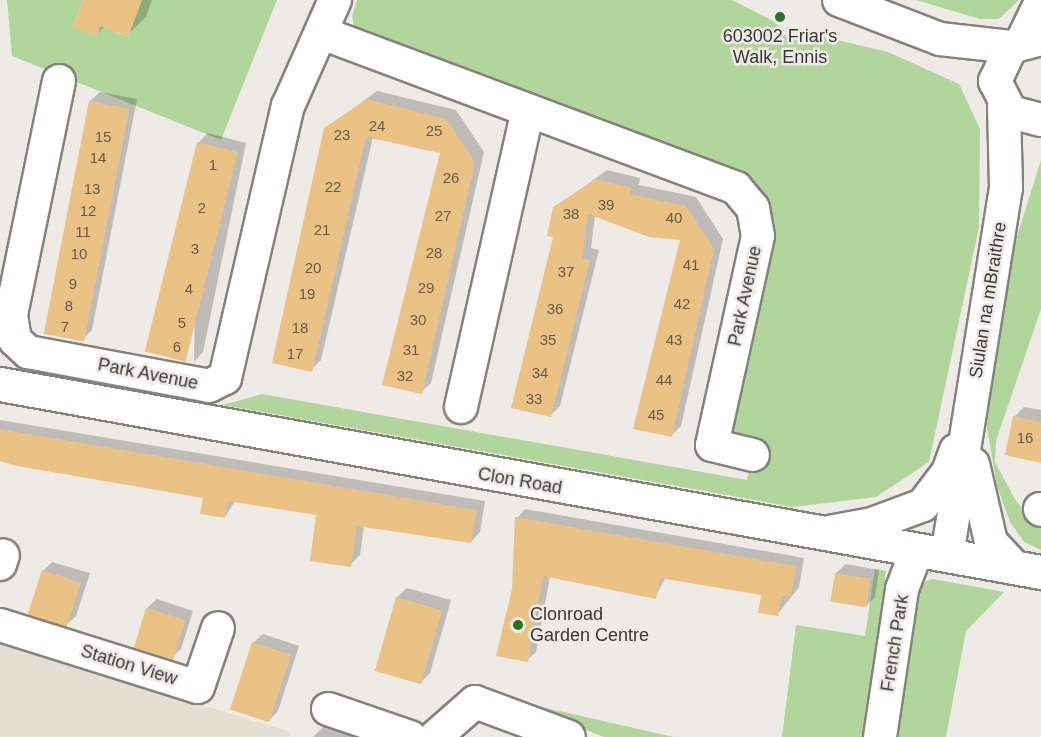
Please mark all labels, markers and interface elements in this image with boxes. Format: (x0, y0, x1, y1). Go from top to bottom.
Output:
marker: 603002 Friar's Walk, Ennis (773, 10, 787, 24)
place label: 603002 Friar's Walk, Ennis (723, 26, 837, 68)
house number: 24 (369, 117, 385, 135)
house number: 25 (426, 122, 442, 140)
house number: 23 (334, 126, 350, 144)
house number: 15 (95, 128, 111, 146)
house number: 14 (90, 149, 106, 167)
house number: 1 (209, 156, 217, 174)
house number: 26 (443, 169, 459, 187)
house number: 22 (325, 178, 341, 196)
house number: 13 (84, 180, 100, 198)
house number: 39 (598, 196, 614, 214)
house number: 2 (198, 199, 206, 217)
house number: 12 (80, 202, 96, 220)
house number: 38 (563, 205, 579, 223)
house number: 27 (435, 207, 451, 225)
house number: 40 (666, 209, 682, 227)
street label: Siulan na mBraithre (965, 220, 1011, 380)
house number: 21 (314, 221, 330, 239)
house number: 11 (75, 223, 91, 241)
house number: 3 (191, 240, 199, 258)
house number: 28 (426, 244, 442, 262)
street label: Park Avenue (724, 244, 766, 348)
house number: 10 (71, 245, 87, 263)
house number: 41 (683, 256, 699, 274)
house number: 20 (305, 259, 321, 277)
house number: 37 (558, 263, 574, 281)
house number: 9 (69, 275, 77, 293)
house number: 29 (418, 279, 434, 297)
house number: 4 (185, 280, 193, 298)
house number: 19 (299, 285, 315, 303)
house number: 42 (674, 295, 690, 313)
house number: 8 (65, 297, 73, 315)
house number: 36 (547, 300, 563, 318)
house number: 30 (410, 311, 426, 329)
house number: 5 (178, 314, 186, 332)
house number: 7 (61, 318, 69, 336)
house number: 18 (292, 319, 308, 337)
house number: 35 (540, 331, 556, 349)
house number: 43 (666, 331, 682, 349)
house number: 6 (173, 338, 181, 356)
house number: 31 (403, 341, 419, 359)
house number: 17 (287, 345, 303, 363)
street label: Park Avenue (96, 354, 200, 394)
house number: 34 (532, 364, 548, 382)
house number: 32 (397, 367, 413, 385)
house number: 44 (656, 371, 672, 389)
house number: 33 (526, 390, 542, 408)
house number: 45 (648, 406, 664, 424)
house number: 16 (1017, 429, 1033, 447)
street label: Clon Road (476, 463, 564, 499)
street label: French Park (877, 593, 913, 693)
place label: Clonroad Garden Centre (530, 604, 649, 646)
marker: Clonroad Garden Centre (511, 618, 525, 632)
street label: Station View (78, 640, 180, 690)

